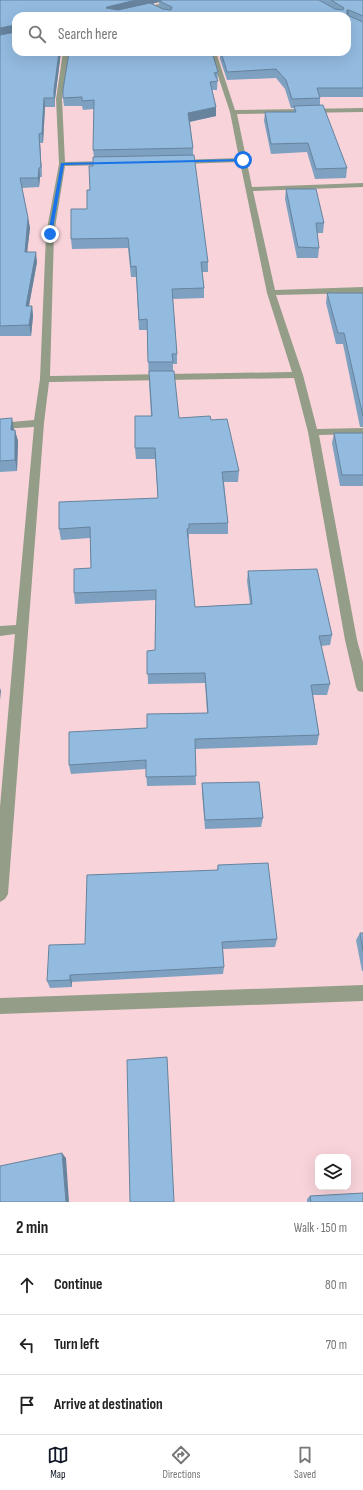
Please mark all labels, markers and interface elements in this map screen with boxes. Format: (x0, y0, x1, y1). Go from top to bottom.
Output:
search box (12, 12, 351, 56)
icon: search (26, 23, 48, 45)
text: Search here (58, 25, 118, 44)
route start (234, 151, 252, 169)
route end (41, 225, 59, 243)
map controls (315, 1154, 351, 1190)
button: layers (315, 1154, 351, 1190)
text: 2 min (16, 1218, 48, 1238)
text: Walk · 150 m (294, 1220, 347, 1236)
icon: ahead (16, 1274, 38, 1296)
text: Continue (54, 1275, 103, 1294)
text: 80 m (325, 1277, 347, 1293)
icon: left (16, 1334, 38, 1356)
text: Turn left (54, 1335, 99, 1354)
text: 70 m (326, 1337, 347, 1353)
icon: arrive (16, 1394, 38, 1416)
text: Arrive at destination (54, 1395, 163, 1414)
tab: Map (47, 1444, 69, 1481)
tab: Directions (163, 1444, 200, 1481)
tab: Saved (294, 1444, 316, 1481)

